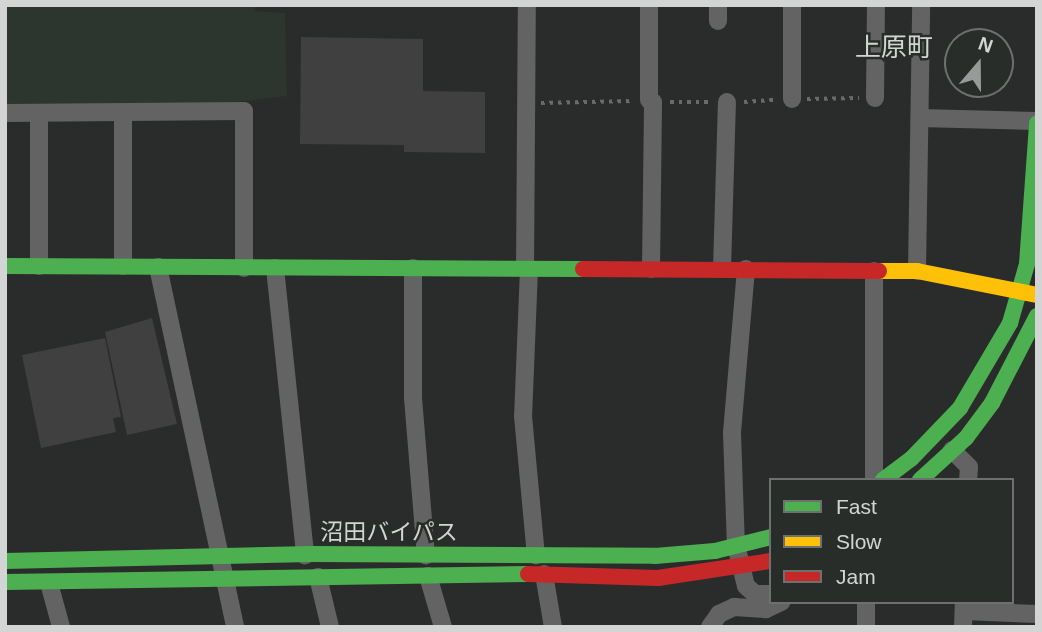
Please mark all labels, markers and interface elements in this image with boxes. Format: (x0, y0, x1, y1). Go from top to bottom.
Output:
north arrow (944, 28, 1014, 98)
district label: 上原町 (855, 32, 933, 64)
text: N (976, 32, 996, 57)
legend (769, 478, 1014, 604)
text: Fast (836, 495, 877, 518)
street label: 沼田バイパス (320, 518, 458, 546)
text: Slow (836, 530, 882, 553)
text: Jam (836, 565, 876, 588)

